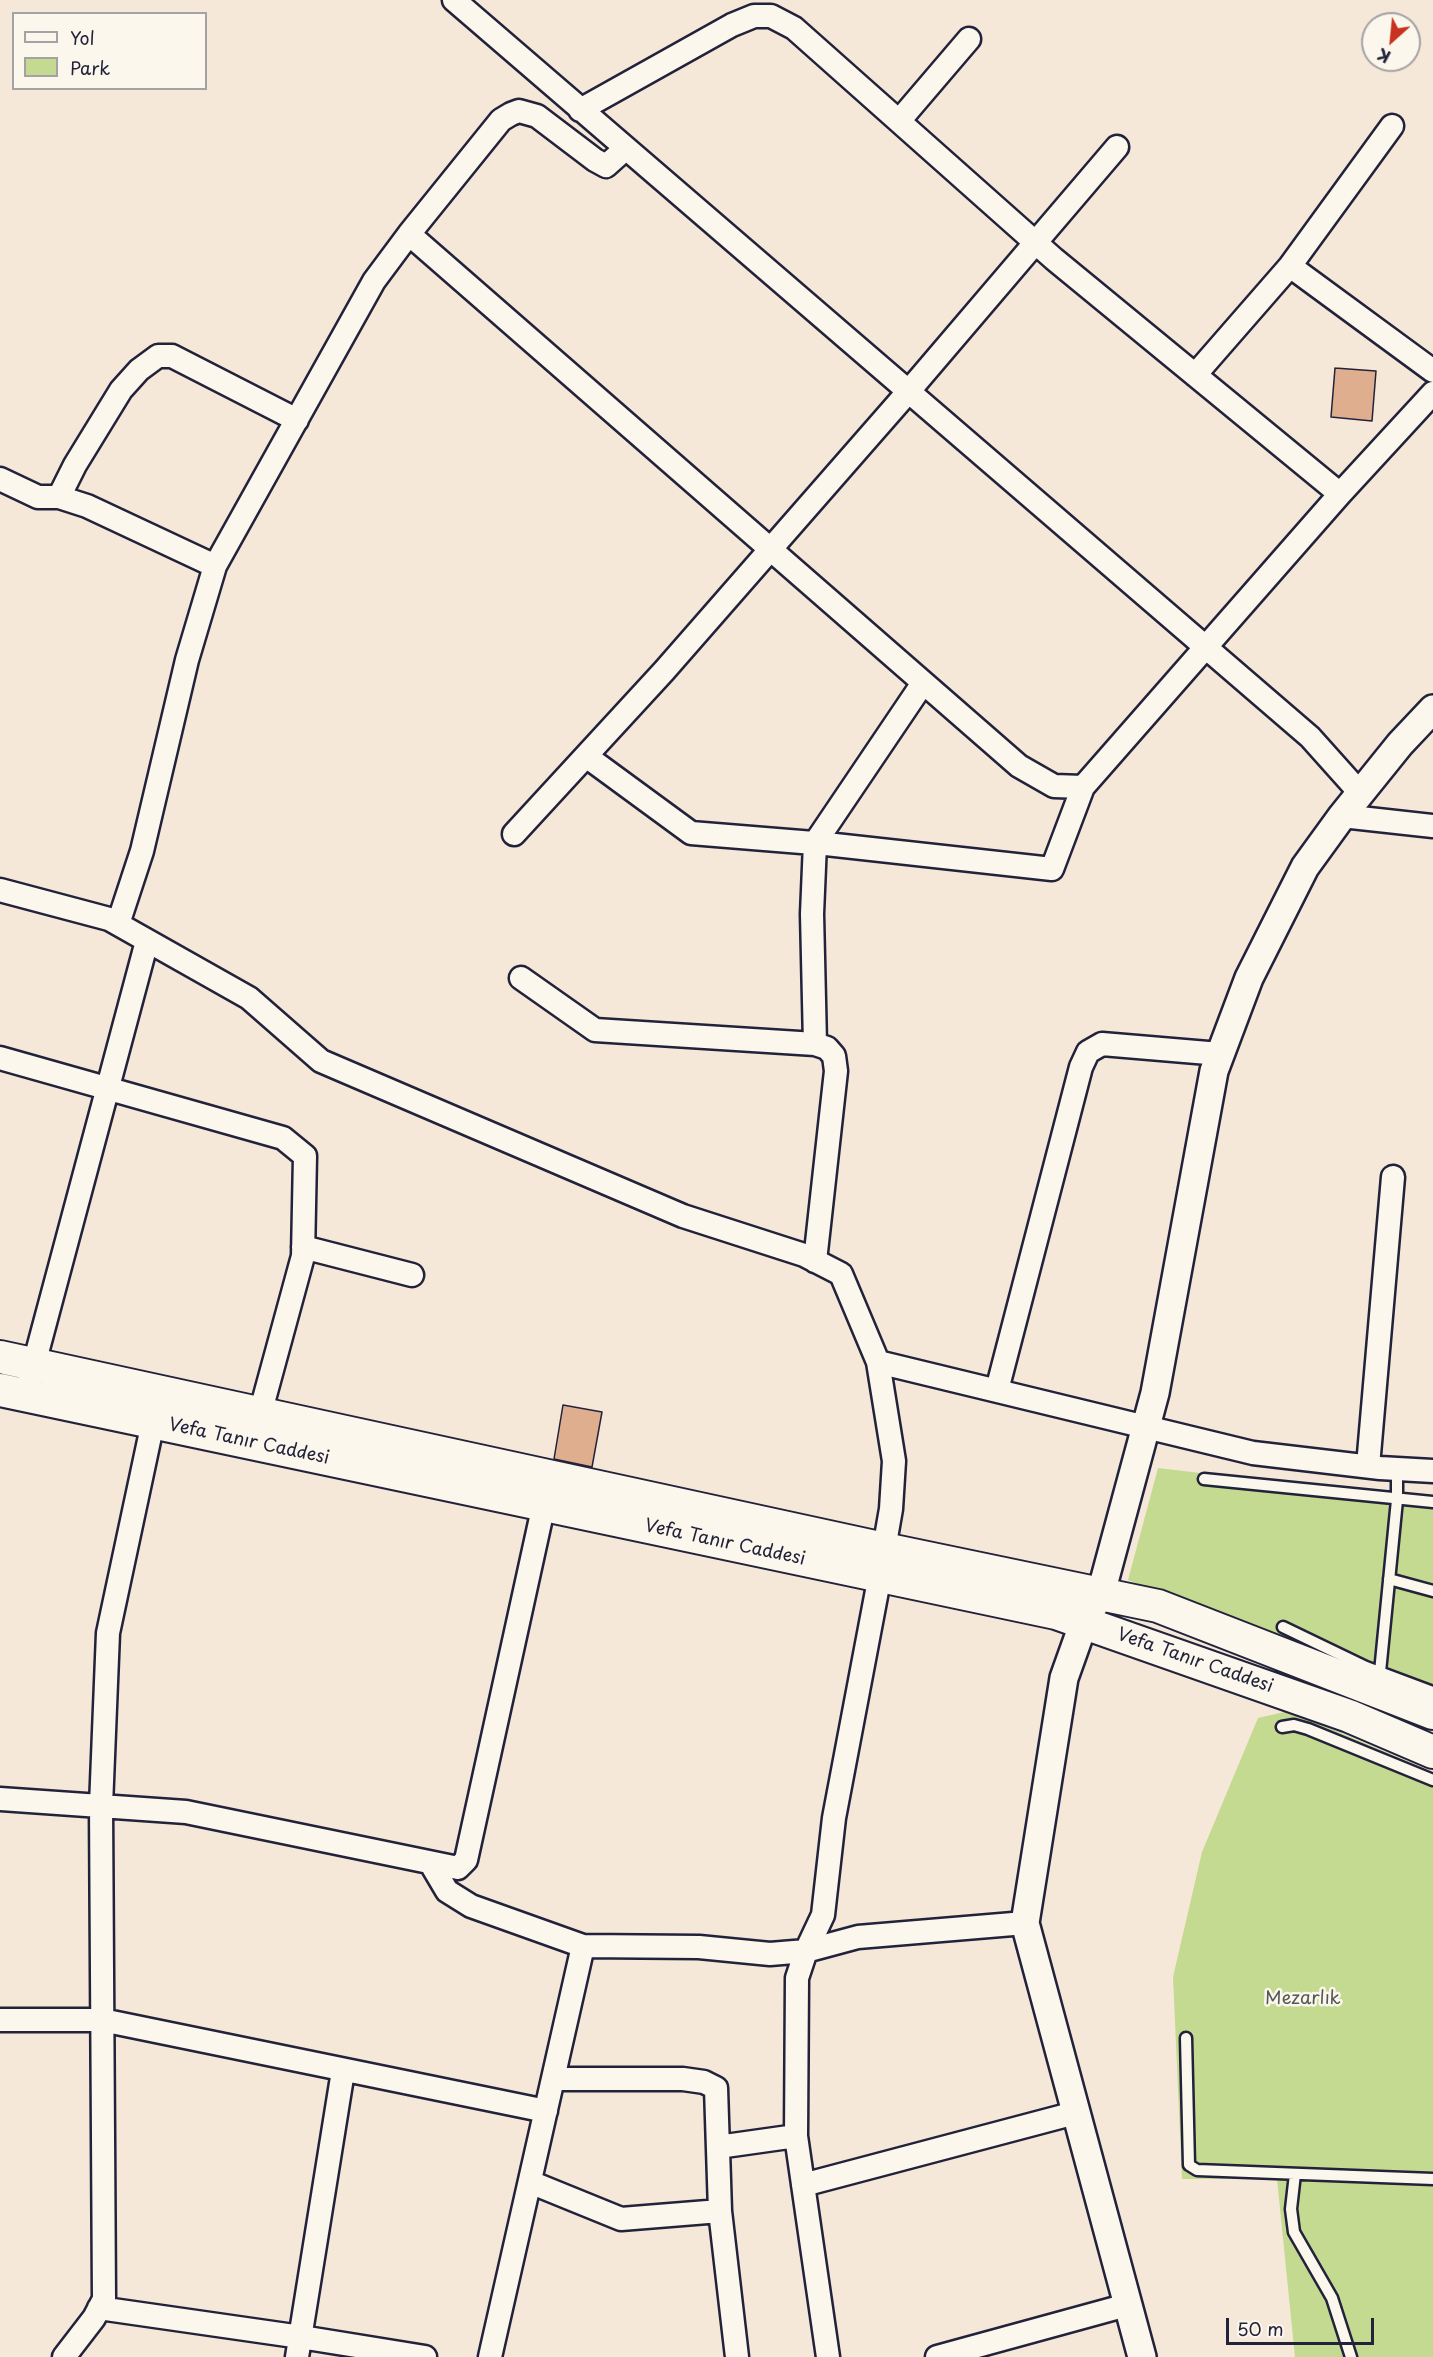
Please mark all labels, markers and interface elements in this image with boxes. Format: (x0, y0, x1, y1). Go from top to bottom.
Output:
legend (12, 12, 207, 90)
north arrow (1361, 12, 1421, 72)
text: Yol (70, 24, 95, 51)
text: K (1373, 43, 1394, 70)
text: Park (70, 54, 110, 81)
street label: Vefa Tanır Caddesi (167, 1414, 331, 1470)
street label: Vefa Tanır Caddesi (643, 1515, 807, 1571)
street label: Vefa Tanır Caddesi (1114, 1624, 1276, 1698)
park label: Mezarlık (1265, 1988, 1341, 2010)
scale bar (1229, 2306, 1378, 2344)
text: 50 m (1237, 2315, 1284, 2342)

